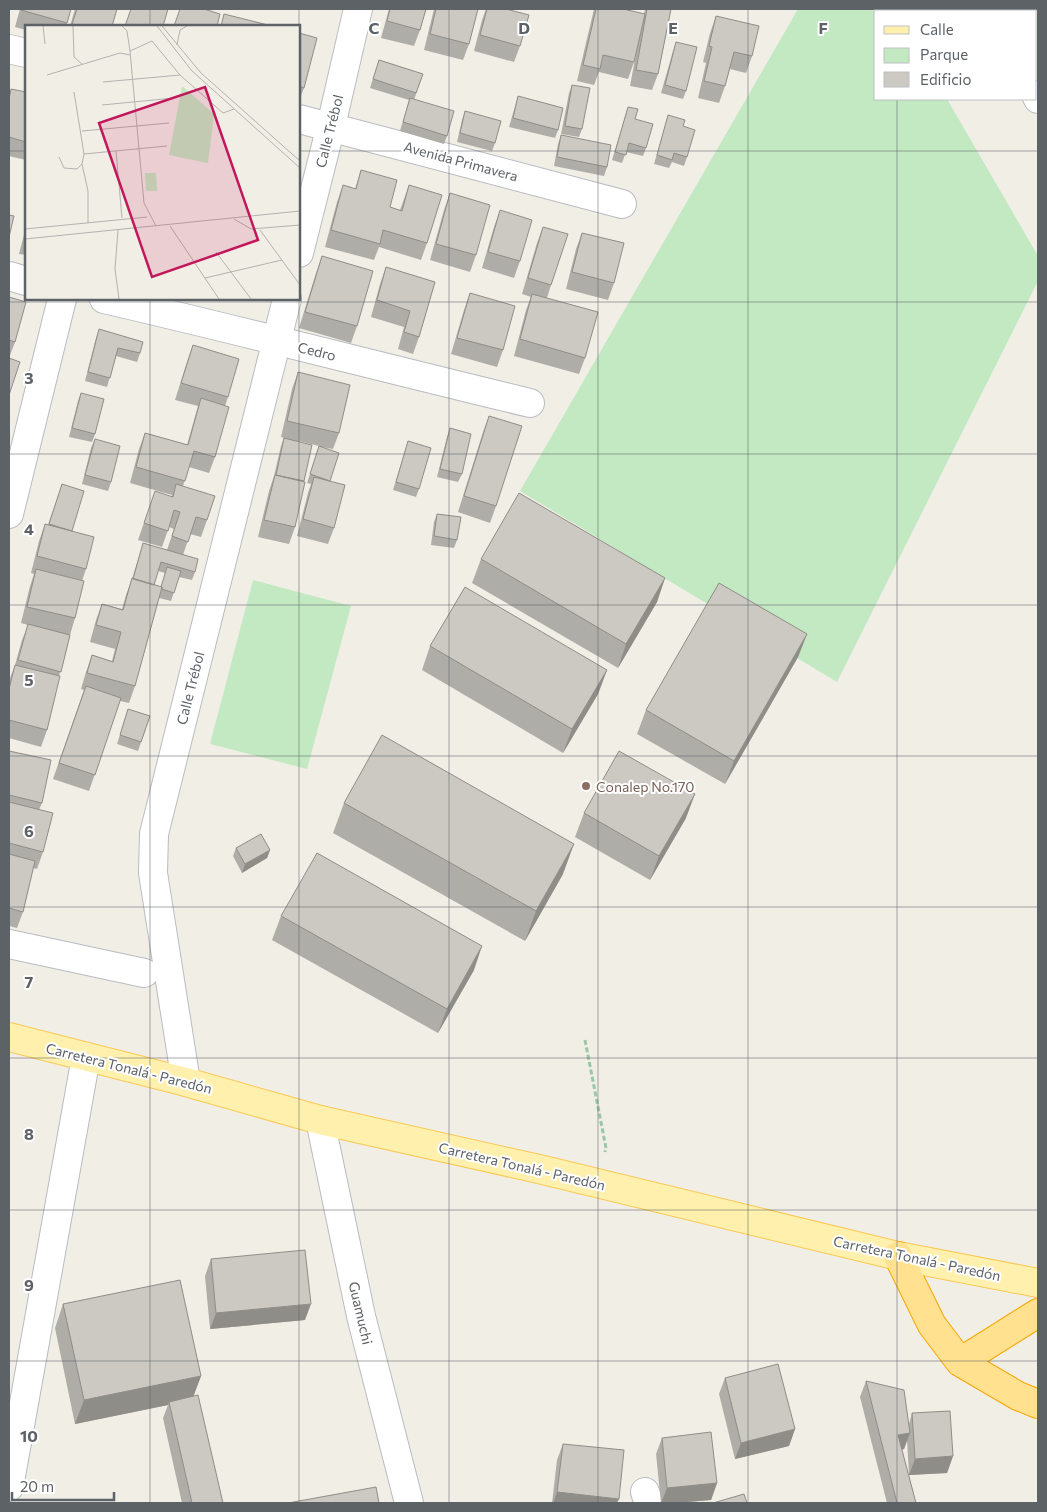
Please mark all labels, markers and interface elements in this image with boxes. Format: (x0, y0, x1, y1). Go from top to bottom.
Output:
legend (874, 10, 1037, 100)
text: C (369, 18, 380, 37)
text: D (518, 18, 530, 37)
text: E (668, 18, 678, 37)
text: F (818, 18, 828, 37)
text: Calle (920, 20, 954, 38)
inset map (25, 25, 300, 300)
text: Parque (920, 45, 968, 63)
text: Edificio (920, 70, 971, 88)
street label: Calle Trébol (312, 93, 346, 169)
street label: Avenida Primavera (402, 138, 520, 184)
street label: Cedro (296, 338, 338, 364)
text: 3 (24, 368, 34, 387)
text: 4 (24, 519, 34, 538)
street label: Calle Trébol (173, 650, 207, 726)
text: 5 (24, 670, 34, 689)
place label: Conalep No.170 (596, 778, 694, 795)
marker: Conalep No.170 (580, 780, 592, 792)
text: 6 (24, 821, 34, 840)
text: 7 (25, 972, 34, 991)
street label: Carretera Tonalá - Paredón (44, 1039, 214, 1097)
text: 8 (24, 1124, 34, 1143)
street label: Carretera Tonalá - Paredón (437, 1139, 607, 1193)
street label: Carretera Tonalá - Paredón (832, 1232, 1002, 1284)
text: 9 (24, 1275, 34, 1294)
street label: Guamuchi (346, 1280, 376, 1346)
text: 10 (20, 1426, 38, 1445)
scale bar (12, 1470, 115, 1502)
text: 20 m (20, 1477, 54, 1495)

